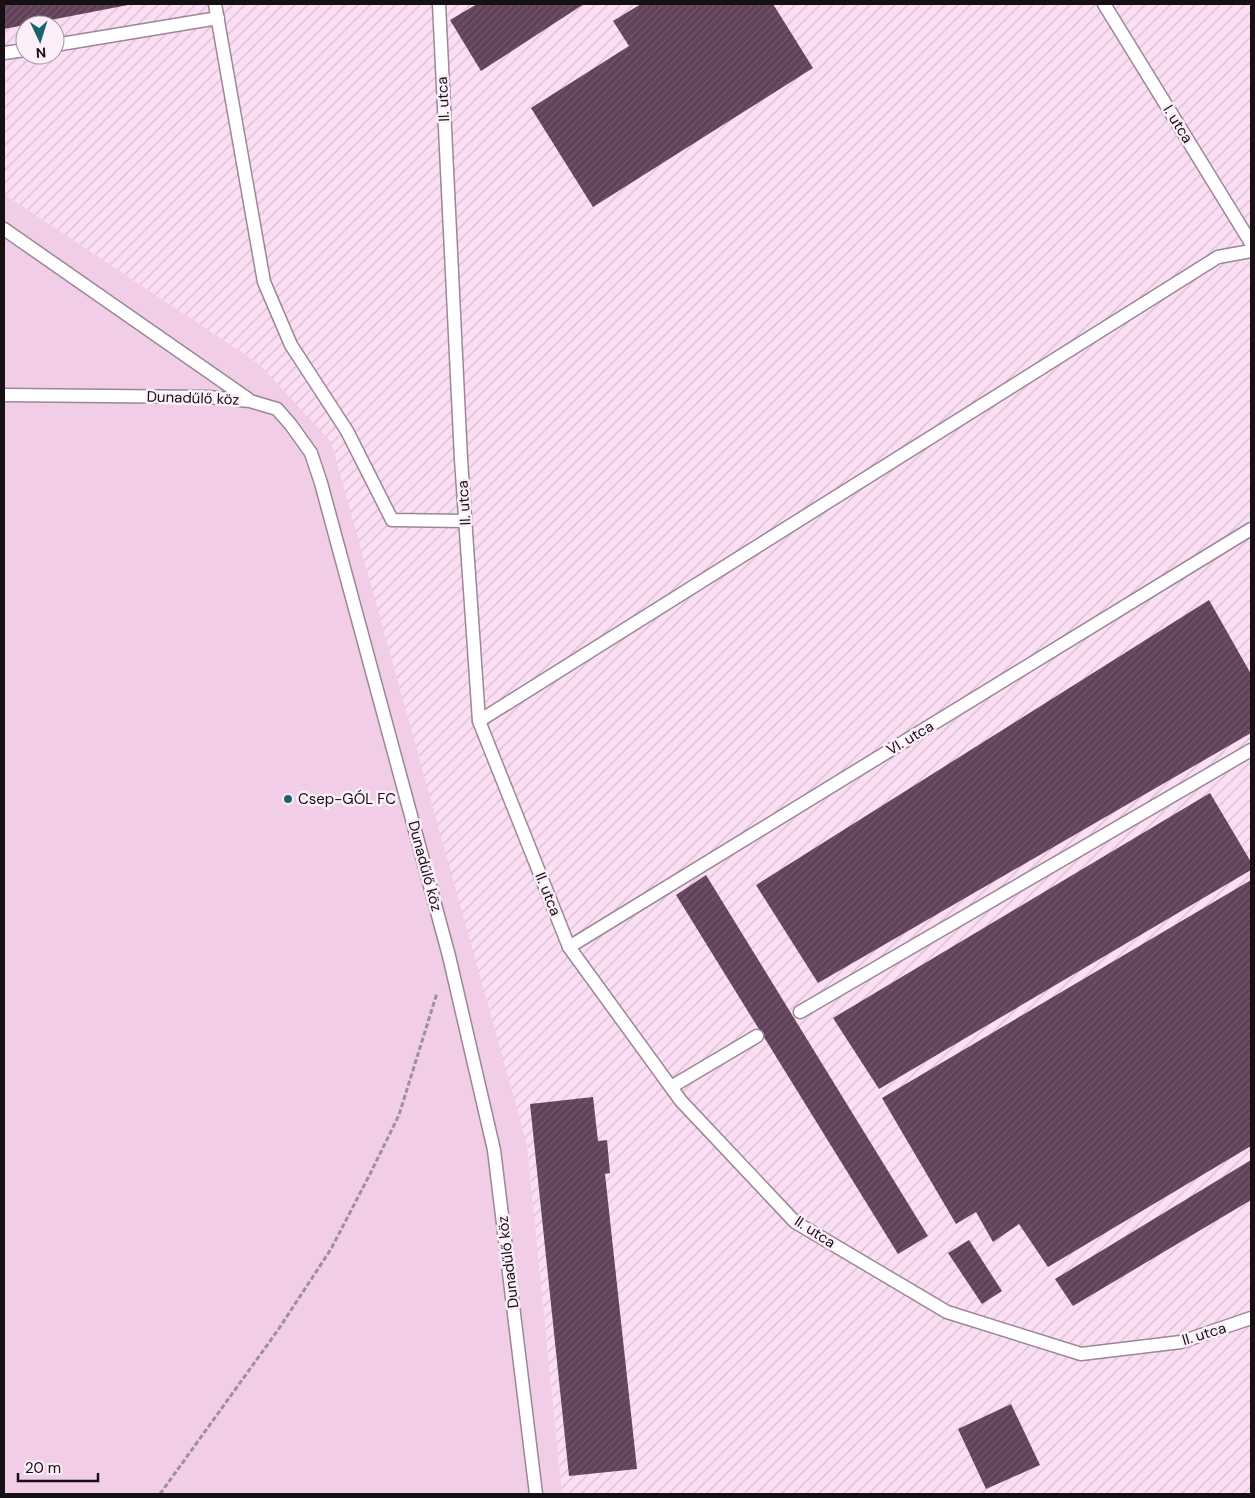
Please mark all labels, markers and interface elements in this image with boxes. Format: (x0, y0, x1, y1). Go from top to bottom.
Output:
north arrow (15, 15, 65, 65)
text: N (35, 44, 47, 62)
street label: II. utca (432, 76, 454, 122)
street label: I. utca (1159, 101, 1197, 147)
street label: Dunadűlő köz (146, 386, 240, 410)
street label: II. utca (452, 480, 476, 526)
street label: VI. utca (883, 716, 937, 760)
place label: Csep-GÓL FC (298, 789, 396, 809)
marker: Csep-GÓL FC (282, 793, 294, 805)
street label: Dunadűlő köz (403, 819, 447, 913)
street label: II. utca (530, 869, 566, 919)
street label: II. utca (791, 1211, 839, 1253)
street label: Dunadűlő köz (492, 1215, 524, 1309)
street label: II. utca (1180, 1318, 1228, 1350)
scale bar (18, 1450, 98, 1482)
text: 20 m (25, 1458, 61, 1478)

